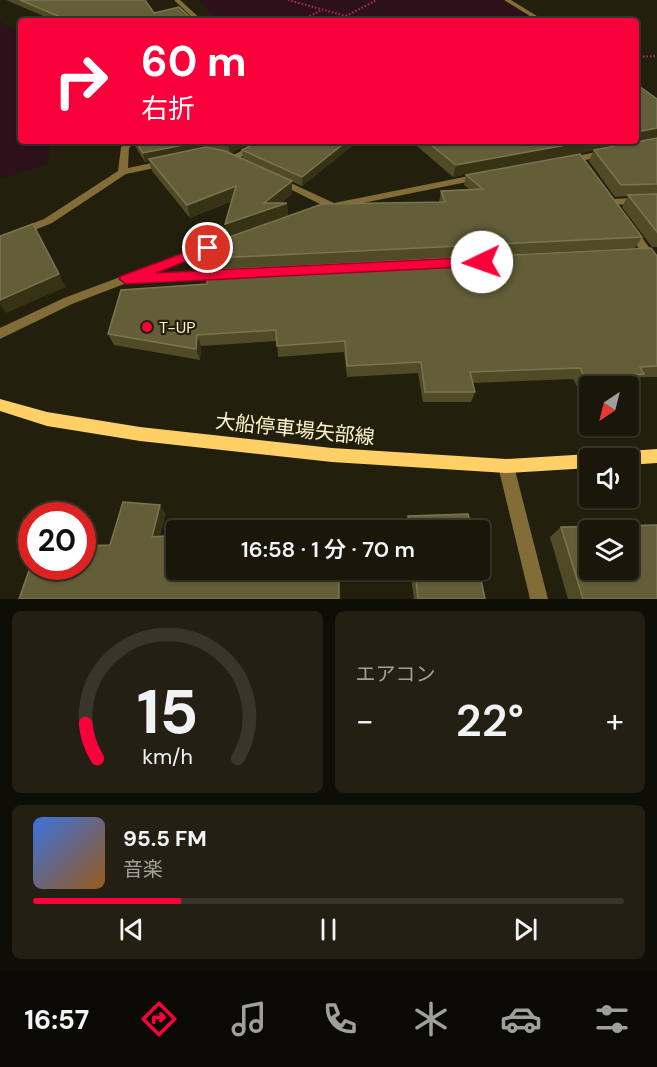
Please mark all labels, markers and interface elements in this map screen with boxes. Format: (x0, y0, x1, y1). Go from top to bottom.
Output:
text: 60 m (141, 34, 247, 89)
icon: right (42, 42, 120, 120)
text: 右折 (141, 91, 195, 126)
pin (182, 222, 233, 273)
position arrow (450, 230, 514, 294)
icon: arrive (191, 231, 224, 264)
place label: T-UP (159, 317, 196, 338)
marker: T-UP (140, 320, 154, 334)
north arrow (579, 376, 639, 436)
map controls (579, 376, 639, 580)
street label: 大船停車場矢部線 (214, 408, 376, 450)
button: sound (579, 448, 639, 508)
speed limit sign: 20 (18, 502, 96, 580)
button: layers (579, 520, 639, 580)
text: 16:58 · 1 分 · 70 m (241, 535, 415, 564)
text: エアコン (356, 661, 436, 687)
text: 15 (136, 671, 198, 752)
text: 22° (456, 691, 524, 750)
text: − (356, 699, 374, 742)
text: + (606, 699, 624, 742)
text: km/h (142, 743, 193, 771)
text: 95.5 FM (123, 824, 207, 853)
text: 音楽 (123, 856, 163, 882)
icon: previous (115, 913, 148, 946)
icon: pause (312, 913, 345, 946)
icon: next (509, 913, 542, 946)
icon: directions (138, 998, 180, 1040)
icon: music (228, 998, 270, 1040)
icon: phone (319, 998, 361, 1040)
icon: climate (410, 998, 452, 1040)
icon: car (500, 998, 542, 1040)
icon: filters (591, 998, 633, 1040)
text: 16:57 (24, 1002, 89, 1037)

